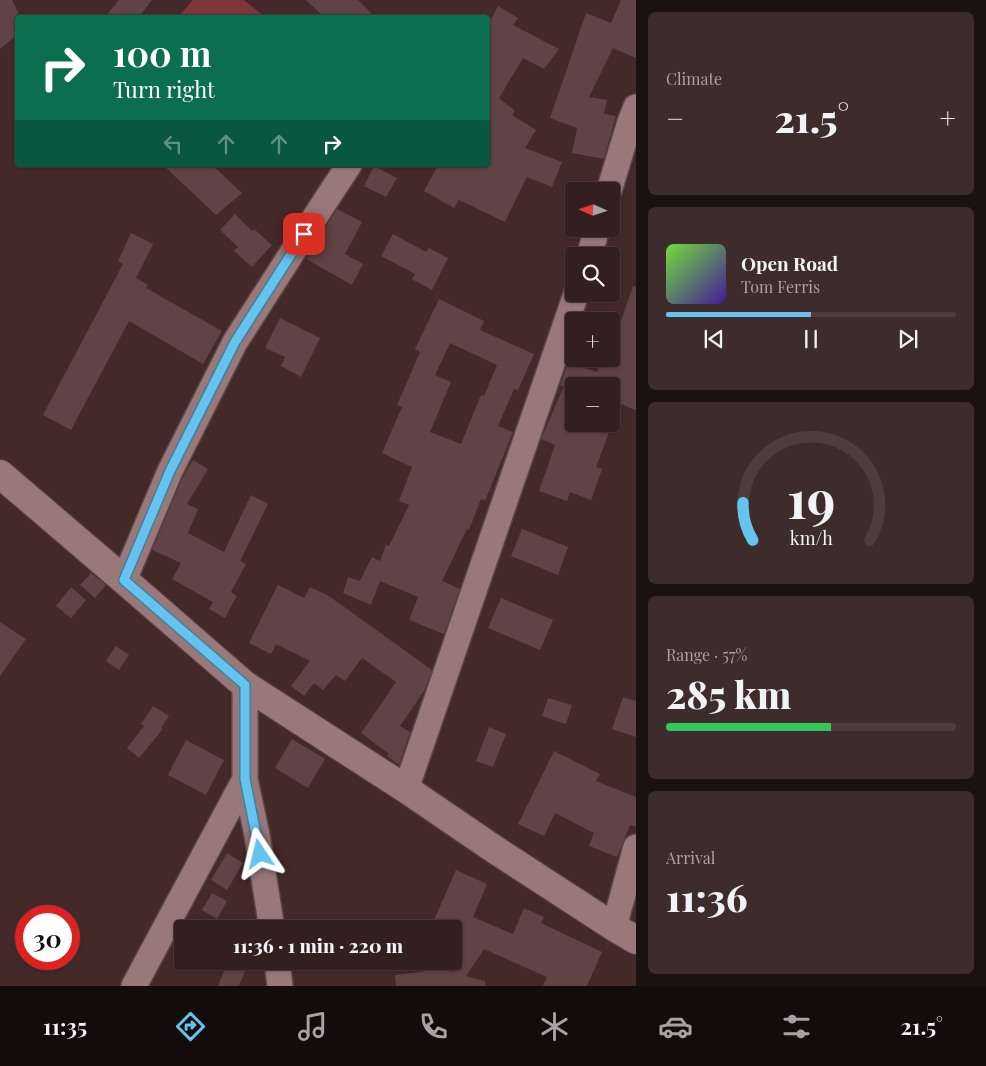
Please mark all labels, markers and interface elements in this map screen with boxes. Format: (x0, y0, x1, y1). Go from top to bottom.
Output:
text: 100 m (113, 29, 211, 76)
icon: right (30, 35, 95, 100)
text: Climate (666, 68, 722, 89)
text: Turn right (113, 74, 215, 104)
text: 21.5° (775, 92, 849, 143)
text: − (666, 99, 684, 136)
text: + (940, 99, 956, 136)
icon: left (159, 130, 187, 158)
icon: ahead (212, 130, 240, 158)
icon: ahead (265, 130, 293, 158)
icon: right (318, 130, 346, 158)
north arrow (565, 182, 620, 238)
map controls (565, 182, 620, 432)
pin (283, 213, 325, 255)
icon: arrive (290, 220, 318, 248)
button: search (565, 247, 620, 302)
text: Open Road (741, 250, 838, 276)
text: Tom Ferris (741, 276, 820, 297)
button: + (565, 312, 620, 367)
icon: previous (700, 325, 728, 353)
icon: pause (797, 325, 825, 353)
icon: next (894, 325, 922, 353)
button: − (565, 377, 620, 432)
text: 19 (787, 463, 835, 532)
text: km/h (790, 526, 833, 549)
text: Range · 57% (666, 644, 747, 665)
text: 285 km (666, 668, 791, 719)
position arrow (233, 827, 285, 879)
text: Arrival (666, 847, 715, 868)
text: 11:36 (666, 871, 748, 922)
speed limit sign: 30 (15, 905, 80, 970)
text: 11:36 · 1 min · 220 m (233, 932, 403, 958)
icon: directions (173, 1009, 208, 1044)
icon: music (295, 1009, 330, 1044)
icon: phone (416, 1009, 451, 1044)
icon: climate (537, 1009, 572, 1044)
icon: car (658, 1009, 693, 1044)
icon: filters (779, 1009, 814, 1044)
text: 11:35 (43, 1011, 87, 1041)
text: 21.5° (900, 1011, 943, 1041)

